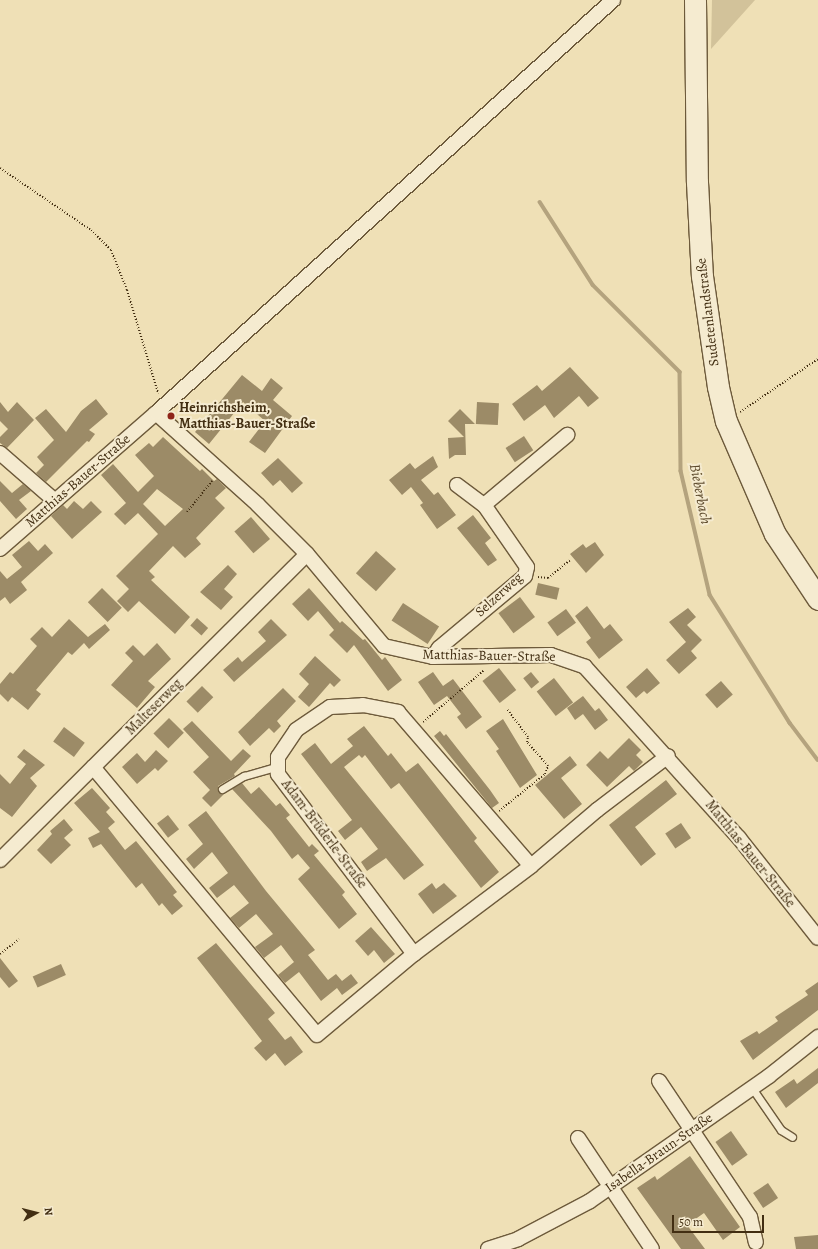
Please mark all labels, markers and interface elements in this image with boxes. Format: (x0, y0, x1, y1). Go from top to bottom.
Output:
street label: Sudetenlandstraße (693, 257, 723, 367)
place label: Heinrichsheim, Matthias-Bauer-Straße (179, 400, 315, 432)
marker: Heinrichsheim, Matthias-Bauer-Straße (166, 411, 176, 421)
street label: Matthias-Bauer-Straße (22, 431, 134, 531)
water label: Bieberbach (685, 462, 715, 526)
street label: Selzerweg (472, 569, 526, 621)
street label: Matthias-Bauer-Straße (422, 646, 556, 666)
street label: Malteserweg (122, 675, 186, 739)
street label: Adam-Brüderle-Straße (278, 776, 370, 892)
street label: Matthias-Bauer-Straße (701, 797, 799, 911)
street label: Isabella-Braun-Straße (602, 1110, 716, 1196)
north arrow (16, 1193, 56, 1233)
text: N (40, 1207, 56, 1216)
scale bar (674, 1207, 766, 1233)
text: 50 m (679, 1214, 703, 1230)

